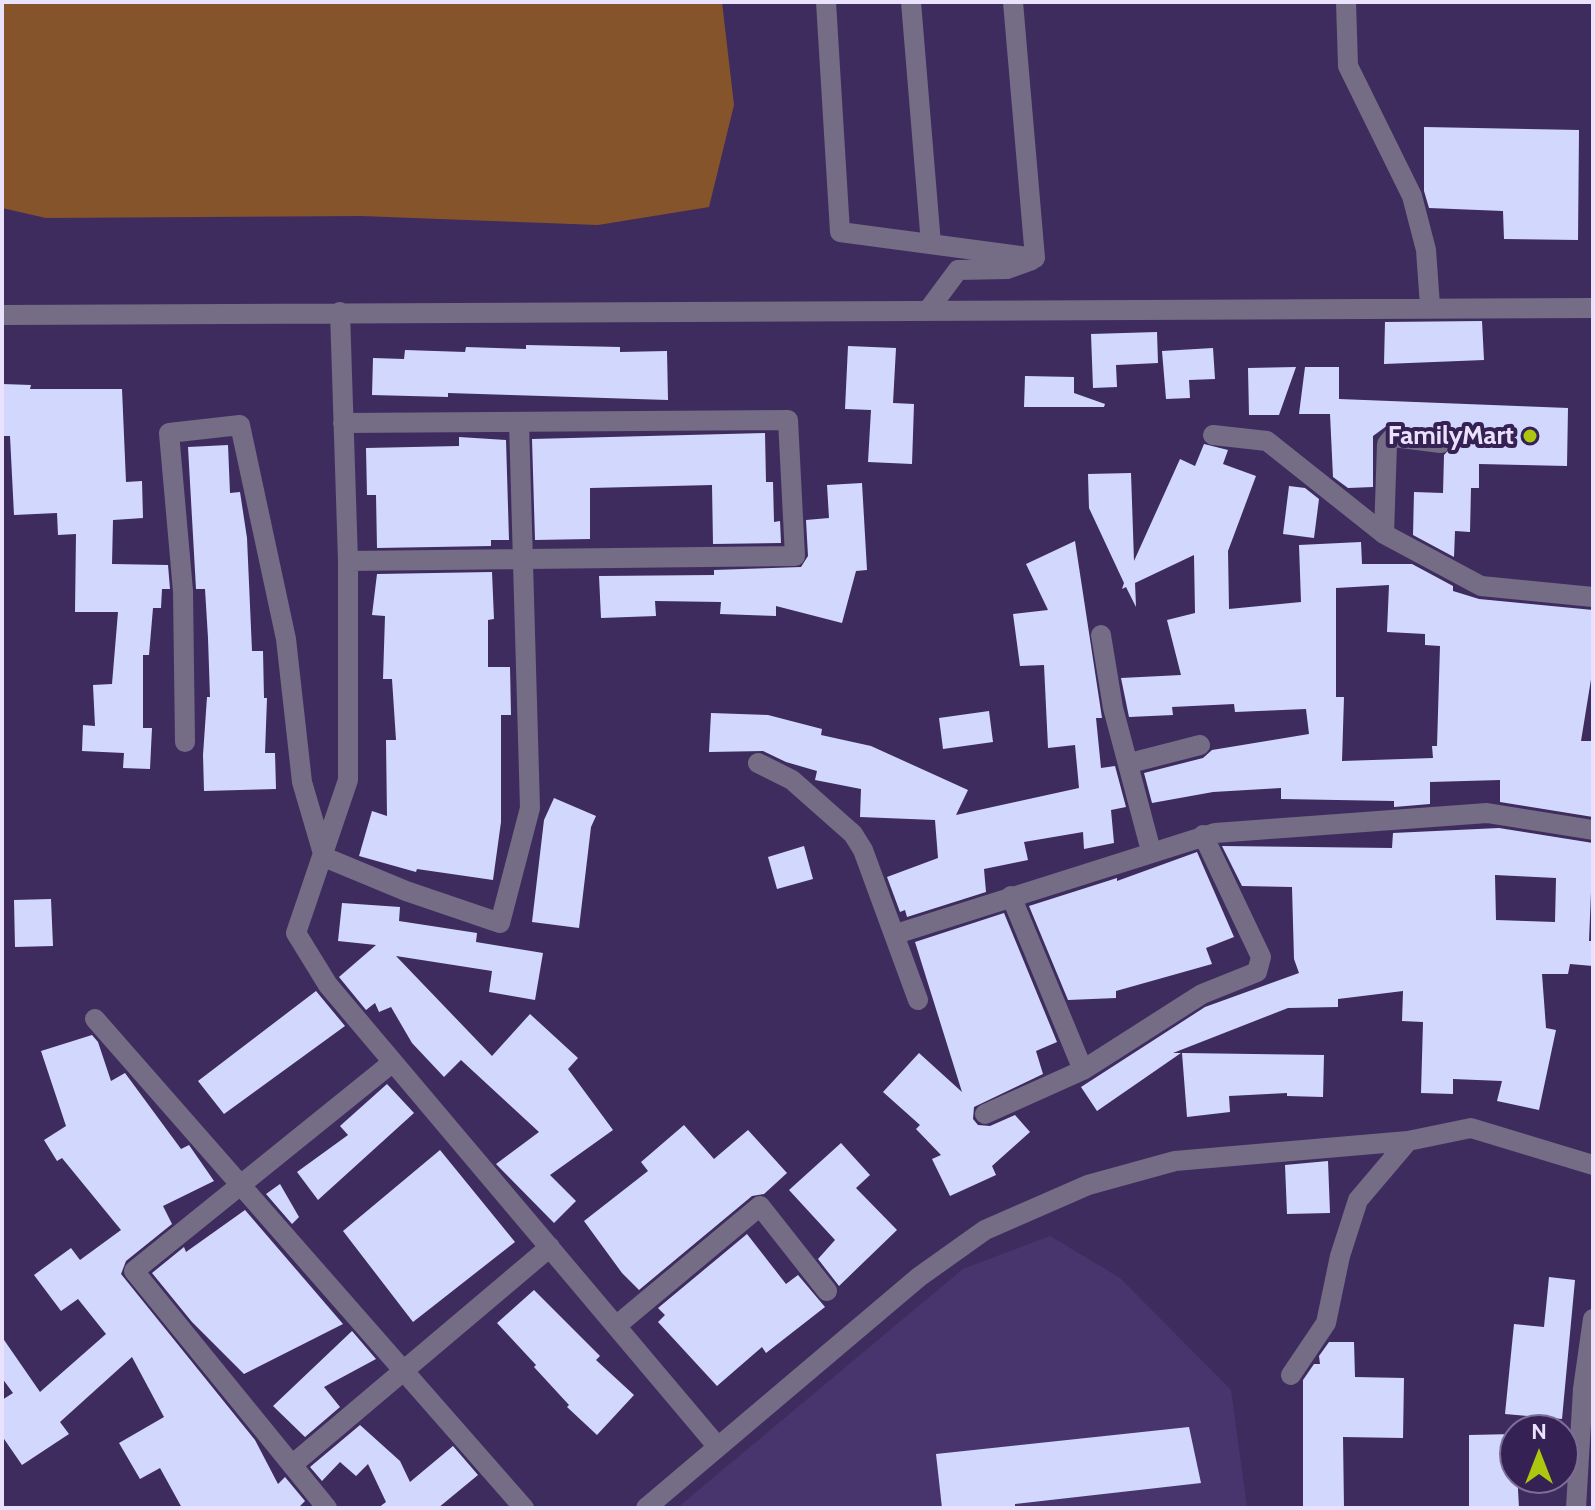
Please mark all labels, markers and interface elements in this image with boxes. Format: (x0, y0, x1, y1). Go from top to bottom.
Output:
place label: FamilyMart (1388, 420, 1514, 452)
marker: FamilyMart (1521, 427, 1539, 445)
north arrow (1499, 1414, 1579, 1494)
text: N (1531, 1418, 1547, 1445)

